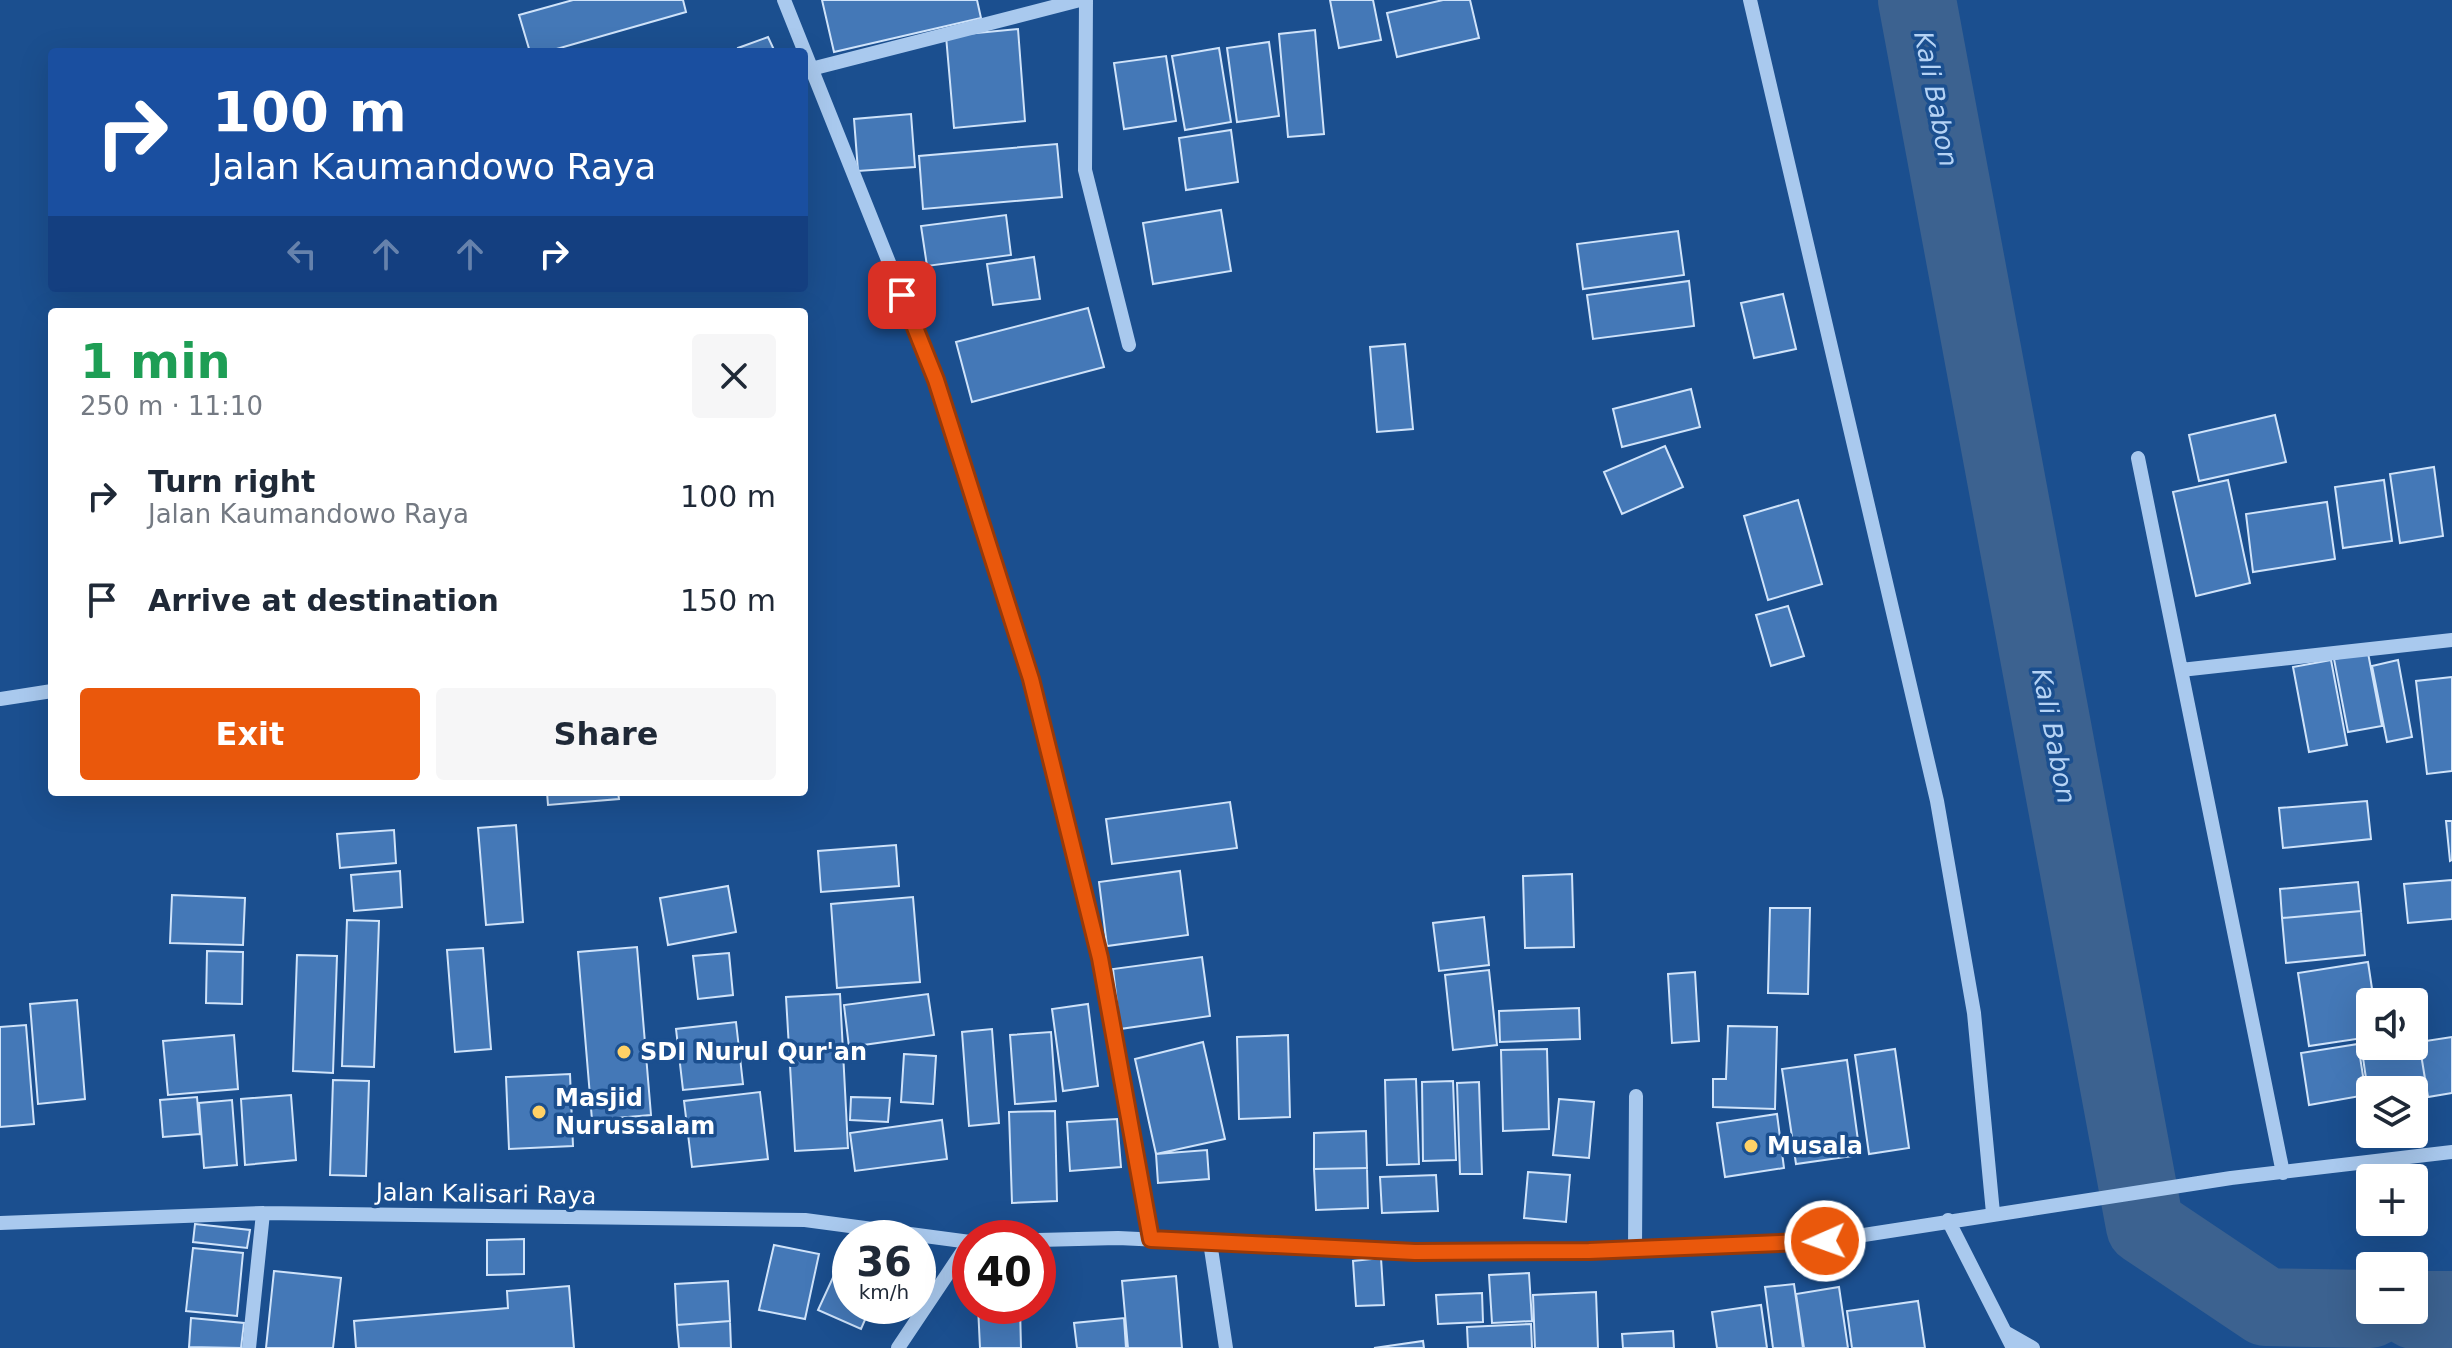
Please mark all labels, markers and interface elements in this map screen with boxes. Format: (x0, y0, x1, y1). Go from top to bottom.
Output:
water label: Kali Babon (1908, 29, 1964, 169)
text: 100 m (212, 79, 407, 144)
icon: right (80, 80, 184, 184)
text: Jalan Kaumandowo Raya (212, 146, 656, 187)
icon: left (280, 232, 324, 276)
icon: ahead (364, 232, 408, 276)
icon: ahead (448, 232, 492, 276)
icon: right (532, 232, 576, 276)
pin (868, 261, 936, 329)
icon: arrive (880, 273, 924, 317)
text: 1 min (80, 333, 231, 389)
button: close (692, 334, 776, 418)
text: 250 m · 11:10 (80, 391, 263, 421)
text: Turn right (148, 464, 315, 499)
icon: right (80, 474, 124, 518)
text: 100 m (680, 479, 776, 514)
text: Jalan Kaumandowo Raya (148, 499, 469, 529)
icon: arrive (80, 578, 124, 622)
text: Arrive at destination (148, 583, 499, 618)
text: 150 m (680, 583, 776, 618)
water label: Kali Babon (2026, 666, 2082, 806)
button: Exit (80, 688, 420, 780)
button: Share (436, 688, 776, 780)
map controls (2356, 988, 2428, 1324)
button: sound (2356, 988, 2428, 1060)
place label: SDI Nurul Qur'an (640, 1038, 867, 1066)
marker: SDI Nurul Qur'an (615, 1043, 633, 1061)
button: layers (2356, 1076, 2428, 1148)
place label: Masjid Nurussalam (555, 1084, 715, 1140)
marker: Masjid Nurussalam (530, 1103, 548, 1121)
place label: Musala (1767, 1132, 1863, 1160)
marker: Musala (1742, 1137, 1760, 1155)
button: + (2356, 1164, 2428, 1236)
street label: Jalan Kalisari Raya (374, 1178, 596, 1210)
position arrow (1783, 1199, 1867, 1283)
speed limit sign: 40 (952, 1220, 1056, 1324)
text: 36 (856, 1239, 912, 1285)
button: − (2356, 1252, 2428, 1324)
text: km/h (859, 1280, 909, 1304)

